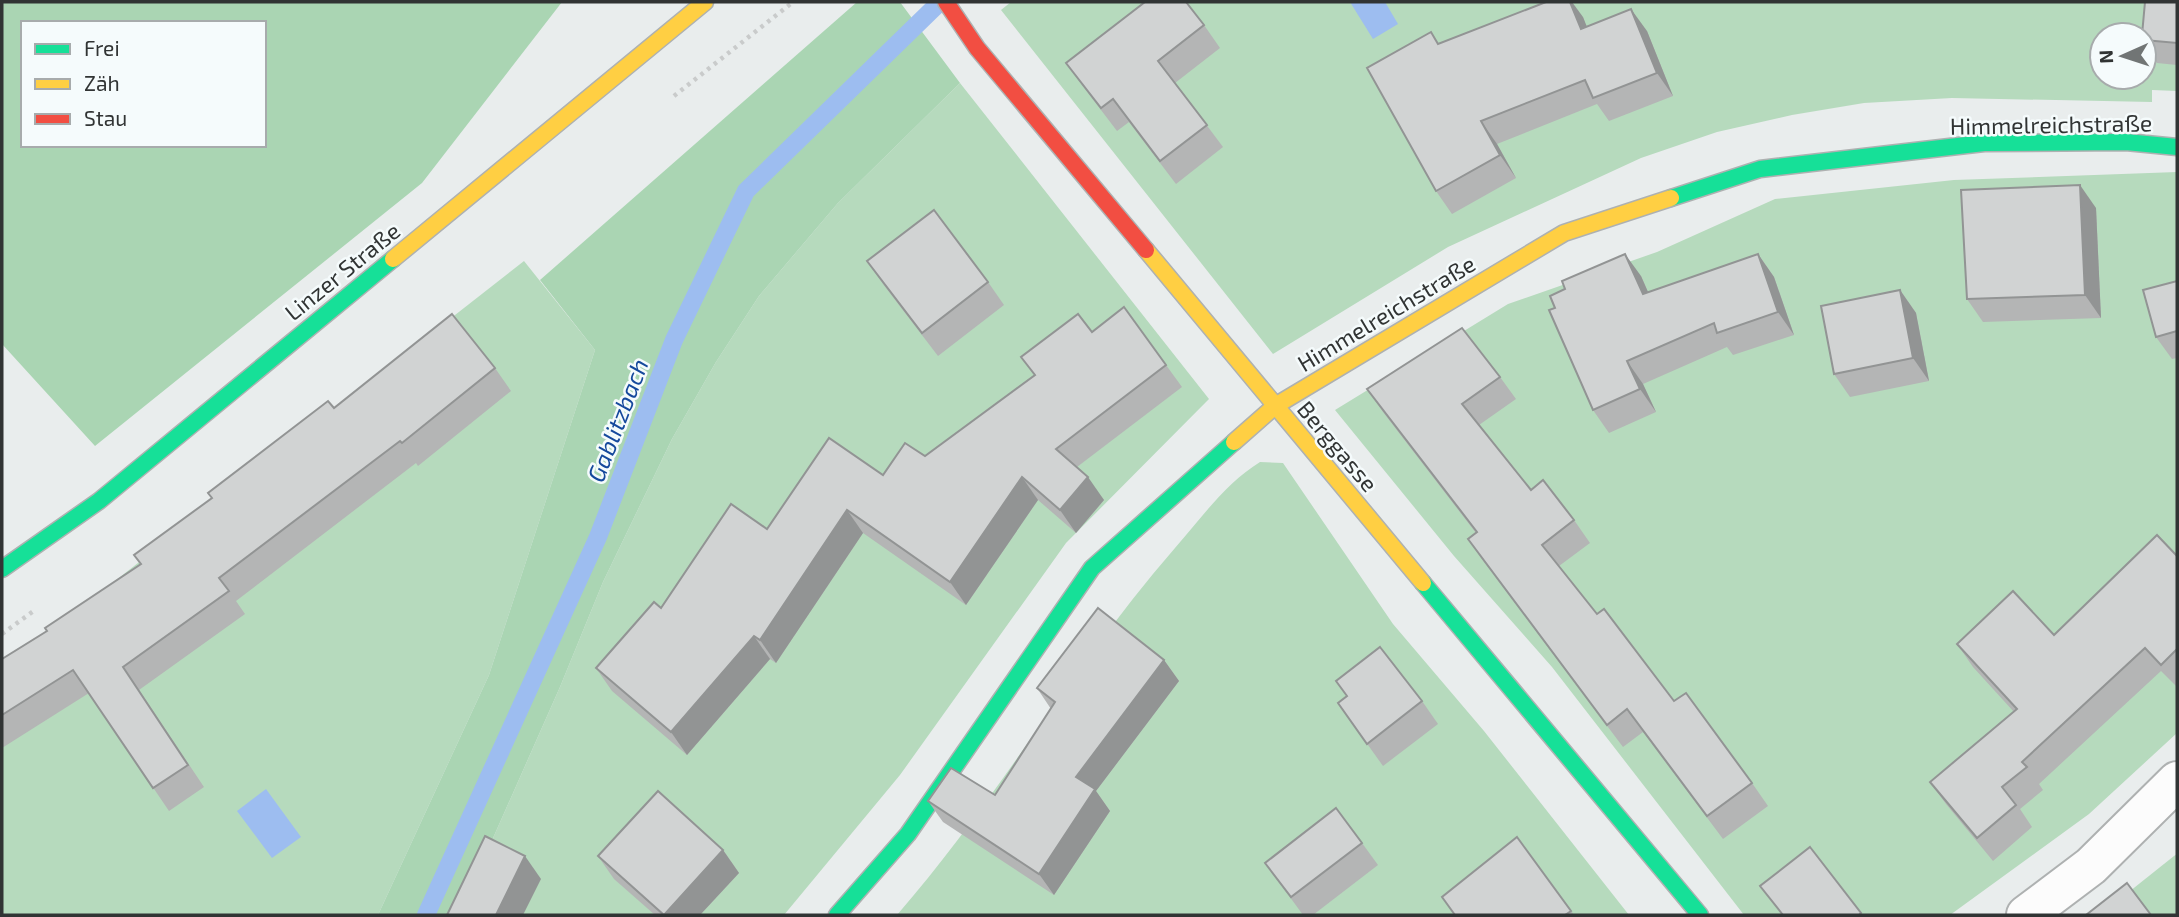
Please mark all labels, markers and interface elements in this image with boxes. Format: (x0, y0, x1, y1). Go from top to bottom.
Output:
legend (21, 21, 266, 147)
north arrow (2088, 21, 2158, 91)
text: Frei (84, 35, 120, 60)
text: N (2094, 49, 2117, 64)
text: Zäh (84, 70, 120, 95)
text: Stau (84, 105, 127, 130)
street label: Himmelreichstraße (1950, 108, 2152, 140)
street label: Linzer Straße (279, 216, 405, 326)
street label: Himmelreichstraße (1292, 249, 1480, 377)
water label: Gablitzbach (580, 354, 654, 486)
street label: Berggasse (1292, 395, 1384, 497)

